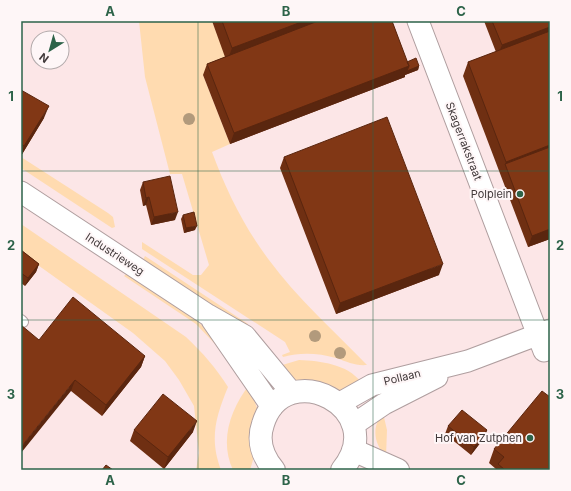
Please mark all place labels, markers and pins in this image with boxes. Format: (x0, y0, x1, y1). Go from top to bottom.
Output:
place label: Polplein (471, 187, 512, 201)
marker: Polplein (515, 189, 525, 199)
place label: Hof van Zutphen (435, 431, 522, 445)
marker: Hof van Zutphen (525, 433, 535, 443)

